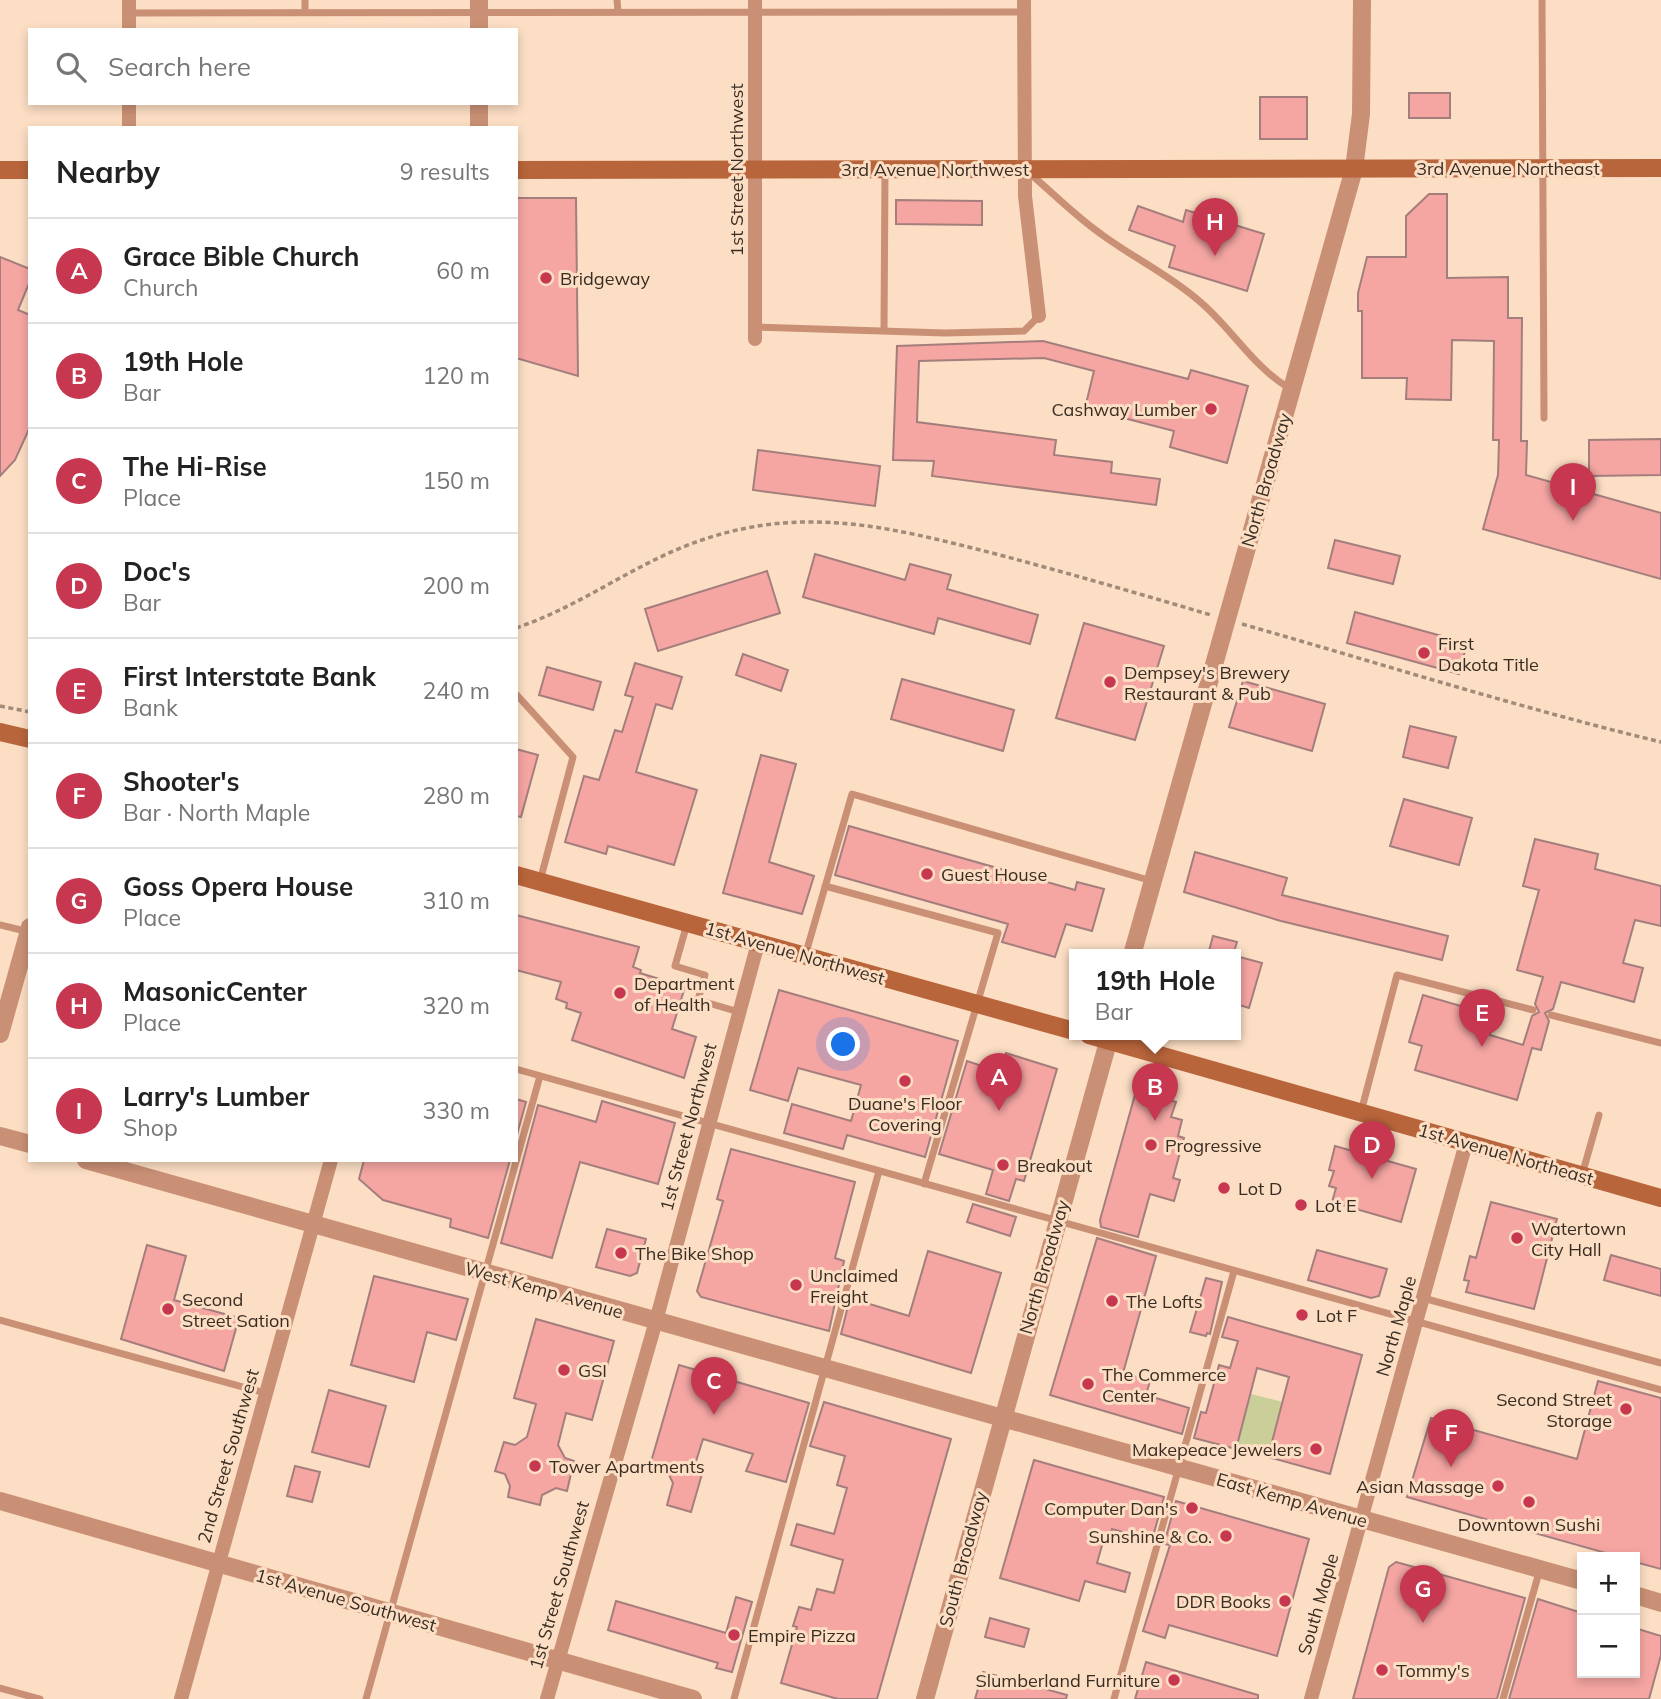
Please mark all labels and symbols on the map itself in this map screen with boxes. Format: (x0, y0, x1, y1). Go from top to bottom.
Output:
street label: 1st Street Northwest (725, 83, 748, 257)
street label: 3rd Avenue Northeast (1416, 157, 1600, 180)
street label: 3rd Avenue Northwest (841, 158, 1029, 181)
pin: H (1192, 198, 1238, 256)
place label: Bridgeway (560, 267, 651, 290)
marker: Bridgeway (538, 270, 554, 286)
place label: Cashway Lumber (1051, 398, 1197, 421)
marker: Cashway Lumber (1203, 401, 1219, 417)
street label: North Broadway (1236, 410, 1296, 550)
pin: I (1550, 463, 1596, 521)
place label: First Dakota Title (1438, 632, 1539, 676)
marker: First Dakota Title (1416, 645, 1432, 661)
place label: Dempsey's Brewery Restaurant & Pub (1124, 661, 1290, 705)
marker: Dempsey's Brewery Restaurant & Pub (1102, 674, 1118, 690)
place label: Guest House (941, 863, 1047, 886)
marker: Guest House (919, 866, 935, 882)
street label: 1st Avenue Northwest (702, 916, 888, 990)
place label: Department of Health (634, 972, 735, 1016)
marker: Department of Health (612, 985, 628, 1001)
pin: E (1459, 989, 1505, 1047)
your location (826, 1027, 860, 1061)
street label: 1st Street Northwest (654, 1040, 722, 1214)
pin: A (976, 1053, 1022, 1111)
pin: B (1132, 1063, 1178, 1121)
marker: Duane's Floor Covering (897, 1073, 913, 1089)
place label: Duane's Floor Covering (848, 1092, 962, 1136)
street label: 1st Avenue Northeast (1416, 1118, 1596, 1190)
pin: D (1349, 1121, 1395, 1179)
place label: Progressive (1165, 1134, 1262, 1157)
marker: Progressive (1143, 1137, 1159, 1153)
place label: Breakout (1017, 1154, 1092, 1177)
marker: Breakout (995, 1157, 1011, 1173)
place label: Lot D (1238, 1177, 1282, 1200)
marker: Lot D (1216, 1180, 1232, 1196)
place label: Lot E (1315, 1194, 1357, 1217)
street label: North Broadway (1014, 1197, 1074, 1337)
marker: Lot E (1293, 1197, 1309, 1213)
place label: Watertown City Hall (1531, 1217, 1626, 1261)
marker: Watertown City Hall (1509, 1230, 1525, 1246)
place label: The Bike Shop (635, 1242, 754, 1265)
marker: The Bike Shop (613, 1245, 629, 1261)
street label: West Kemp Avenue (462, 1256, 626, 1324)
place label: Unclaimed Freight (810, 1264, 898, 1308)
street label: North Maple (1371, 1273, 1421, 1379)
marker: Unclaimed Freight (788, 1277, 804, 1293)
place label: Second Street Sation (182, 1288, 290, 1332)
place label: The Lofts (1126, 1290, 1203, 1313)
marker: The Lofts (1104, 1293, 1120, 1309)
marker: Second Street Sation (160, 1301, 176, 1317)
place label: Lot F (1316, 1304, 1357, 1327)
marker: Lot F (1294, 1307, 1310, 1323)
pin: C (691, 1357, 737, 1415)
place label: GSI (578, 1359, 607, 1382)
marker: GSI (556, 1362, 572, 1378)
place label: The Commerce Center (1102, 1363, 1226, 1407)
street label: 2nd Street Southwest (192, 1366, 264, 1546)
marker: The Commerce Center (1080, 1376, 1096, 1392)
place label: Second Street Storage (1496, 1388, 1612, 1432)
marker: Second Street Storage (1618, 1401, 1634, 1417)
pin: F (1428, 1409, 1474, 1467)
place label: Makepeace Jewelers (1132, 1438, 1302, 1461)
marker: Makepeace Jewelers (1308, 1441, 1324, 1457)
place label: Tower Apartments (549, 1455, 705, 1478)
marker: Tower Apartments (527, 1458, 543, 1474)
street label: East Kemp Avenue (1214, 1467, 1370, 1533)
place label: Asian Massage (1356, 1475, 1484, 1498)
marker: Asian Massage (1490, 1478, 1506, 1494)
street label: South Broadway (934, 1488, 992, 1629)
marker: Downtown Sushi (1521, 1494, 1537, 1510)
place label: Computer Dan's (1044, 1497, 1178, 1520)
street label: 1st Street Southwest (524, 1498, 594, 1672)
marker: Computer Dan's (1184, 1500, 1200, 1516)
place label: Downtown Sushi (1458, 1513, 1600, 1536)
place label: Sunshine & Co. (1089, 1525, 1212, 1548)
marker: Sunshine & Co. (1218, 1528, 1234, 1544)
street label: South Maple (1293, 1551, 1343, 1657)
street label: 1st Avenue Southwest (253, 1563, 439, 1637)
pin: G (1400, 1565, 1446, 1623)
place label: DDR Books (1176, 1590, 1271, 1613)
marker: DDR Books (1277, 1593, 1293, 1609)
place label: Empire Pizza (748, 1624, 856, 1647)
marker: Empire Pizza (726, 1627, 742, 1643)
place label: Tommy's (1396, 1659, 1470, 1682)
marker: Tommy's (1374, 1662, 1390, 1678)
place label: Slumberland Furniture (975, 1669, 1160, 1692)
marker: Slumberland Furniture (1166, 1672, 1182, 1688)

